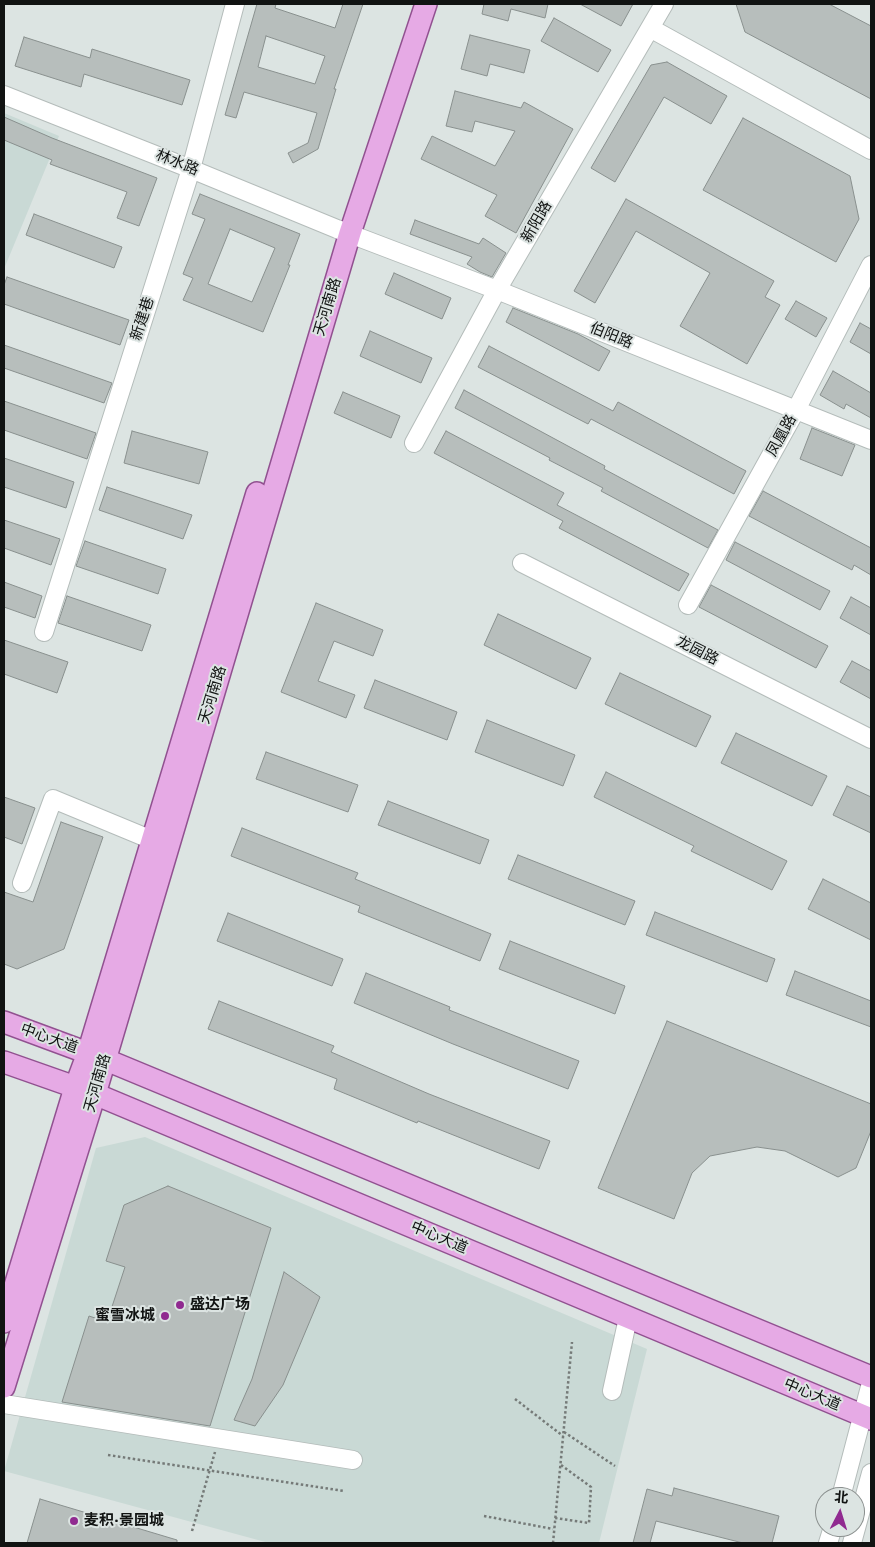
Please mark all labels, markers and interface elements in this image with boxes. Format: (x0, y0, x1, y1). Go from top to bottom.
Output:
street label: 林水路 (153, 146, 201, 180)
street label: 新阳路 (518, 198, 556, 246)
street label: 天河南路 (311, 276, 345, 338)
street label: 新建巷 (127, 295, 159, 343)
street label: 伯阳路 (587, 319, 635, 353)
street label: 凤凰路 (763, 412, 801, 460)
street label: 龙园路 (673, 633, 721, 669)
street label: 天河南路 (196, 664, 230, 726)
street label: 中心大道 (18, 1020, 80, 1058)
street label: 天河南路 (81, 1052, 115, 1114)
street label: 中心大道 (408, 1218, 470, 1258)
place label: 盛达广场 (190, 1296, 250, 1314)
marker: 盛达广场 (174, 1299, 186, 1311)
place label: 蜜雪冰城 (95, 1307, 155, 1325)
marker: 蜜雪冰城 (159, 1310, 171, 1322)
street label: 中心大道 (781, 1375, 843, 1415)
north arrow (815, 1487, 865, 1537)
text: 北 (834, 1488, 849, 1507)
place label: 麦积·景园城 (84, 1512, 164, 1530)
marker: 麦积·景园城 (68, 1515, 80, 1527)

